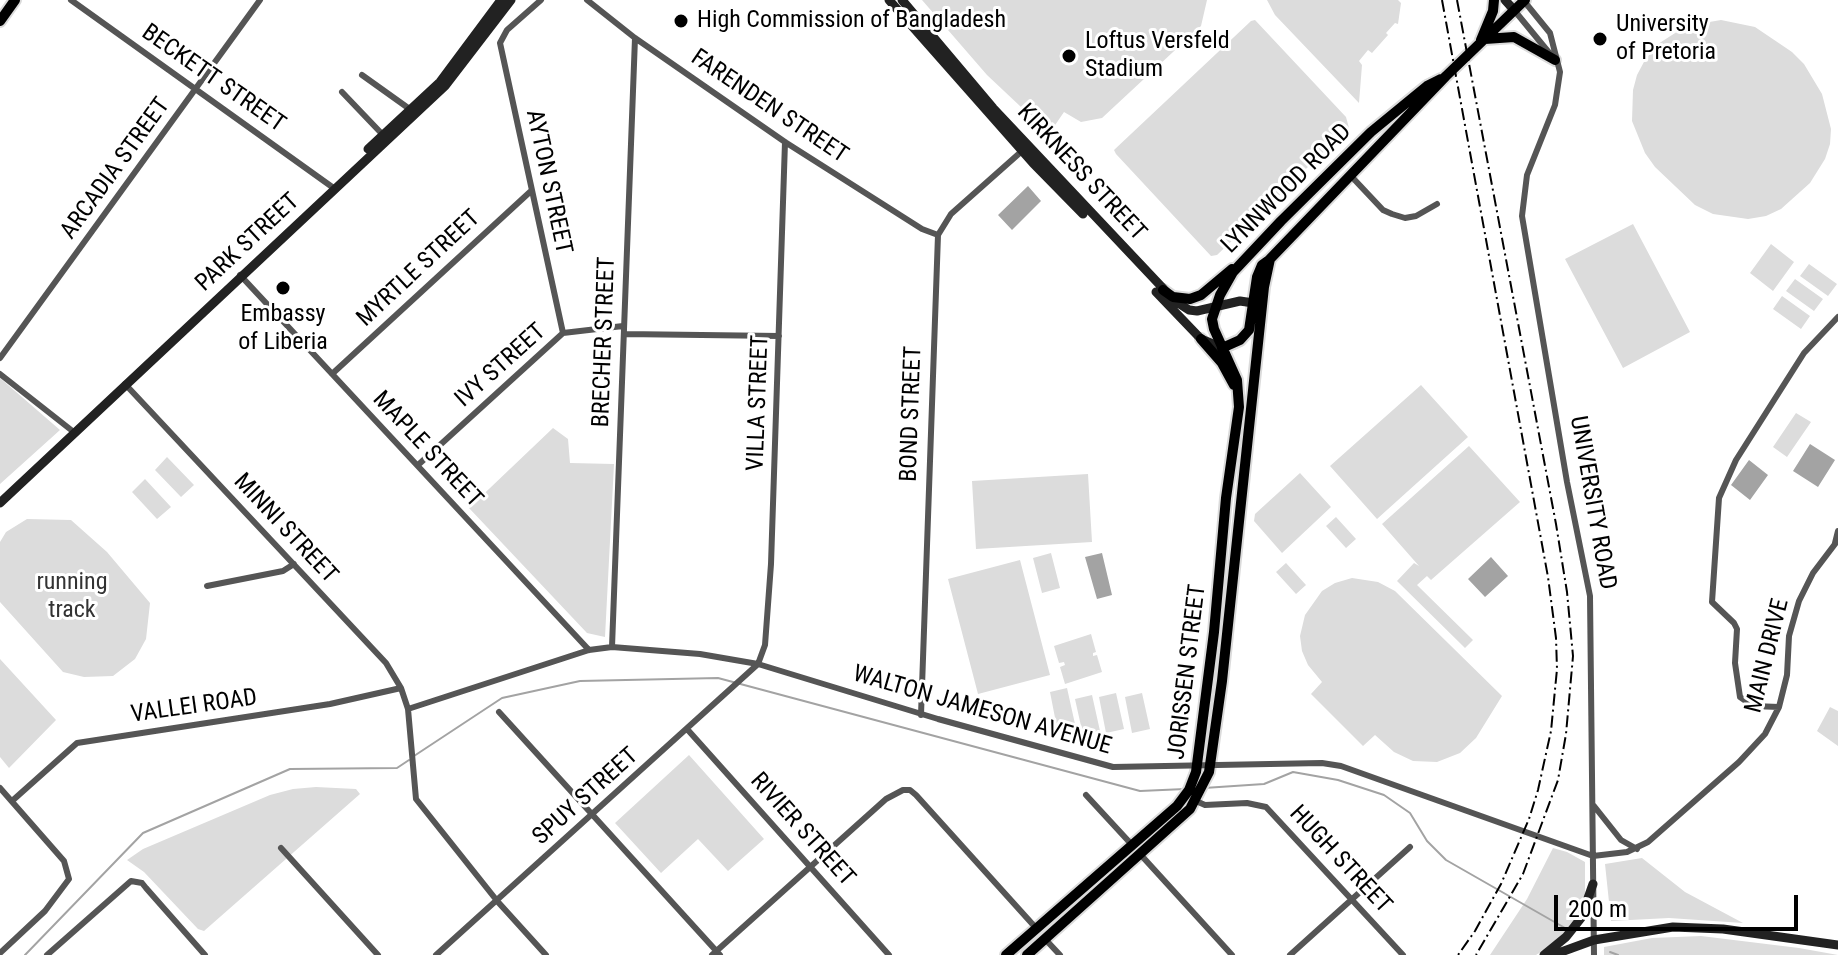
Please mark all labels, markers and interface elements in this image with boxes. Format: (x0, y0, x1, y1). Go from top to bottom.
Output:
place label: High Commission of Bangladesh (697, 7, 1006, 35)
place label: University of Pretoria (1616, 11, 1716, 67)
marker: High Commission of Bangladesh (672, 12, 690, 30)
street label: BECKETT STREET (136, 19, 290, 139)
place label: Loftus Versfeld Stadium (1085, 28, 1230, 84)
marker: University of Pretoria (1591, 30, 1609, 48)
street label: FARENDEN STREET (685, 44, 853, 170)
marker: Loftus Versfeld Stadium (1060, 47, 1078, 65)
street label: ARCADIA STREET (55, 93, 177, 245)
street label: KIRKNESS STREET (1010, 99, 1152, 247)
street label: AYTON STREET (519, 107, 577, 257)
street label: LYNNWOOD ROAD (1216, 118, 1358, 260)
street label: PARK STREET (190, 188, 306, 298)
street label: MYRTLE STREET (351, 205, 487, 333)
street label: BRECHER STREET (588, 256, 622, 428)
marker: Embassy of Liberia (274, 279, 292, 297)
place label: Embassy of Liberia (238, 301, 328, 357)
street label: IVY STREET (450, 318, 552, 414)
street label: VILLA STREET (742, 334, 776, 472)
street label: BOND STREET (895, 346, 929, 482)
street label: MAPLE STREET (366, 386, 488, 514)
street label: UNIVERSITY ROAD (1563, 414, 1621, 592)
street label: MINNI STREET (227, 468, 343, 590)
park label: running track (36, 569, 108, 625)
street label: JORISSEN STREET (1163, 583, 1213, 761)
street label: MAIN DRIVE (1740, 596, 1796, 716)
street label: WALTON JAMESON AVENUE (849, 660, 1115, 762)
street label: VALLEI ROAD (129, 684, 259, 730)
street label: SPUY STREET (527, 742, 645, 852)
street label: RIVIER STREET (744, 767, 860, 893)
street label: HUGH STREET (1283, 800, 1397, 920)
scale bar (1558, 879, 1802, 929)
text: 200 m (1568, 895, 1627, 923)

